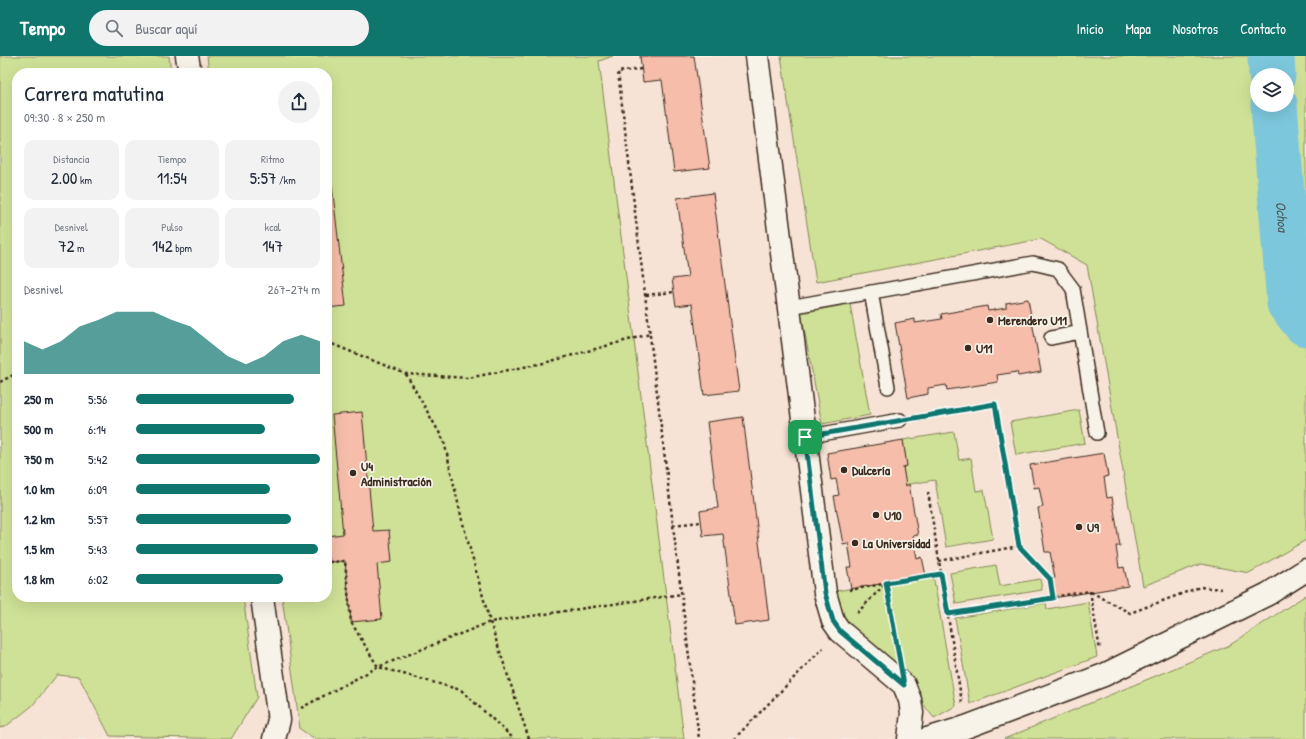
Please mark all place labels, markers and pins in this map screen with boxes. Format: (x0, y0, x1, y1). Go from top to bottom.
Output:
place label: Merendero U11 (998, 311, 1067, 329)
marker: Merendero U11 (985, 315, 995, 325)
place label: U11 (976, 339, 993, 357)
marker: U11 (963, 343, 973, 353)
pin (788, 420, 822, 454)
place label: U4 Administración (361, 457, 432, 490)
place label: Dulcería (852, 461, 891, 479)
marker: Dulcería (839, 465, 849, 475)
marker: U4 Administración (348, 468, 358, 478)
place label: U10 (884, 506, 902, 524)
marker: U10 (871, 510, 881, 520)
place label: U9 (1087, 518, 1099, 536)
marker: U9 (1074, 522, 1084, 532)
place label: La Universidad (863, 534, 931, 552)
marker: La Universidad (850, 538, 860, 548)

